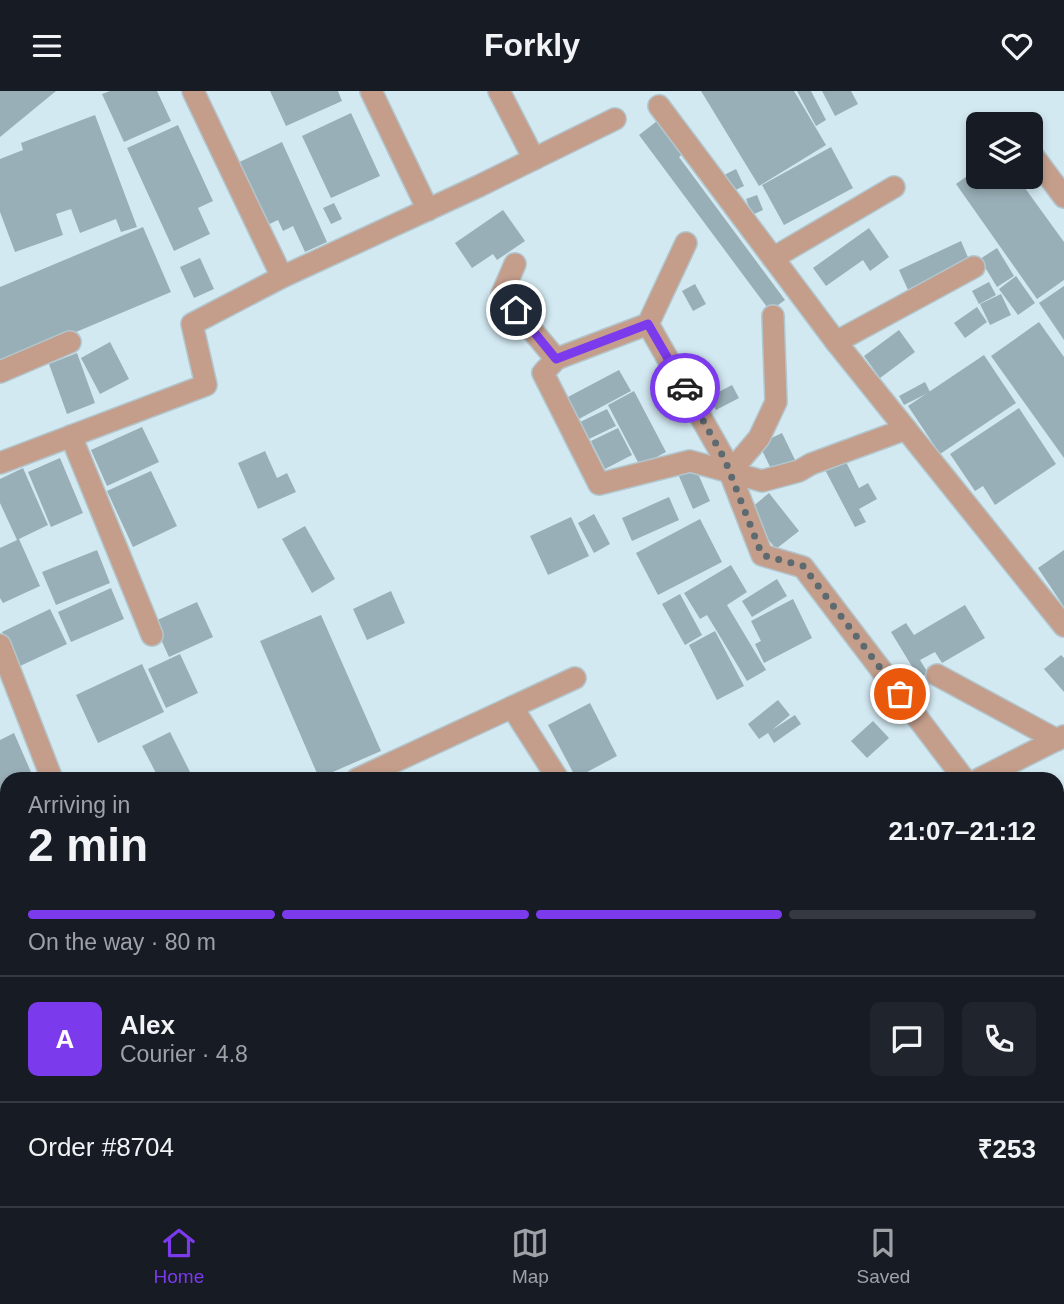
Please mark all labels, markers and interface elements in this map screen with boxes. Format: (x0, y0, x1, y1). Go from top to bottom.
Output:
icon: menu (28, 27, 66, 65)
text: Forkly (484, 27, 580, 63)
icon: heart (998, 27, 1036, 65)
map controls (966, 112, 1043, 189)
button: layers (966, 112, 1043, 189)
pin (486, 280, 546, 340)
icon: home (497, 291, 535, 329)
courier (650, 353, 720, 423)
icon: car (666, 369, 704, 407)
pin (870, 664, 930, 724)
icon: bag (881, 675, 919, 713)
text: Arriving in (28, 792, 130, 818)
text: 21:07–21:12 (889, 816, 1036, 846)
text: 2 min (28, 819, 148, 871)
text: On the way · 80 m (28, 929, 216, 955)
button: chat (870, 1002, 944, 1076)
button: phone (962, 1002, 1036, 1076)
text: Alex (120, 1010, 175, 1040)
text: A (56, 1024, 74, 1054)
text: Courier · 4.8 (120, 1041, 248, 1067)
text: Order #8704 (28, 1132, 174, 1162)
text: ₹253 (978, 1134, 1036, 1164)
tab: Home (154, 1224, 204, 1288)
tab: Map (511, 1224, 549, 1288)
tab: Saved (857, 1224, 910, 1288)

